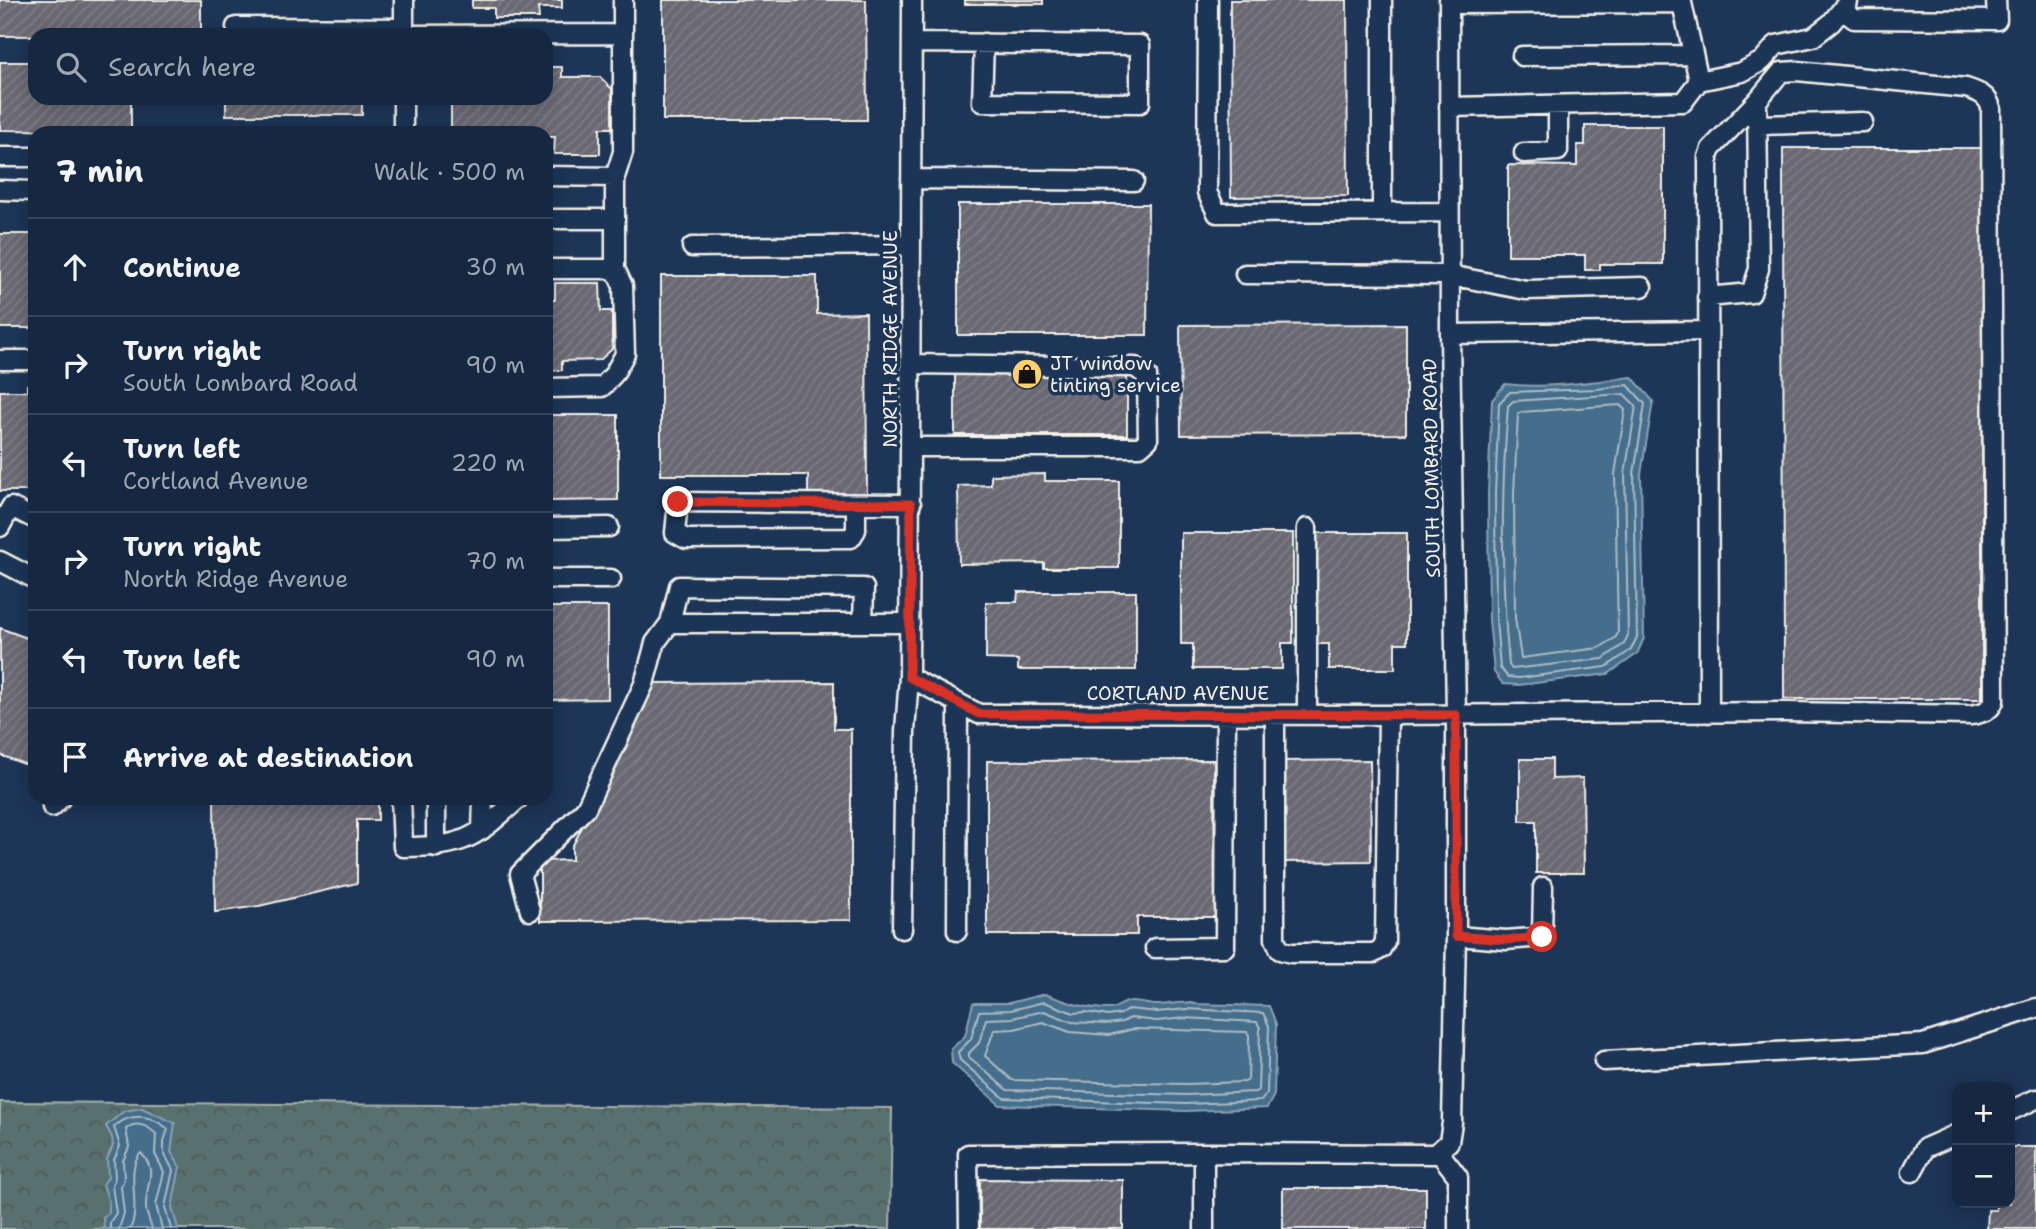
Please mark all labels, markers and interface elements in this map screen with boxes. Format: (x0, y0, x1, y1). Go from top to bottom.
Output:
search box (28, 28, 553, 105)
icon: search (52, 48, 90, 86)
text: Search here (108, 49, 257, 84)
text: 7 min (56, 151, 143, 192)
text: Walk · 500 m (374, 157, 525, 187)
street label: NORTH RIDGE AVENUE (878, 230, 903, 448)
icon: ahead (56, 248, 94, 286)
text: Continue (123, 250, 241, 285)
text: 30 m (466, 252, 525, 282)
text: Turn right (123, 333, 261, 368)
icon: right (56, 346, 94, 384)
text: 90 m (465, 350, 525, 380)
place label: JT window tinting service (1050, 351, 1181, 398)
shop icon: JT window tinting service (1010, 357, 1044, 391)
street label: SOUTH LOMBARD ROAD (1417, 358, 1446, 578)
text: South Lombard Road (123, 368, 358, 398)
text: Turn left (123, 431, 240, 466)
icon: left (56, 444, 94, 482)
text: 220 m (451, 448, 525, 478)
text: Cortland Avenue (123, 466, 309, 496)
route end (662, 486, 693, 517)
text: Turn right (123, 529, 261, 564)
icon: right (56, 542, 94, 580)
text: 70 m (466, 546, 525, 576)
text: North Ridge Avenue (123, 564, 348, 594)
icon: left (56, 640, 94, 678)
text: Turn left (123, 642, 240, 677)
text: 90 m (465, 644, 525, 674)
street label: CORTLAND AVENUE (1087, 681, 1269, 706)
icon: arrive (56, 738, 94, 776)
text: Arrive at destination (123, 740, 413, 775)
route start (1526, 921, 1557, 952)
map controls (1952, 1082, 2015, 1208)
button: + (1952, 1082, 2015, 1145)
button: − (1952, 1145, 2015, 1208)

